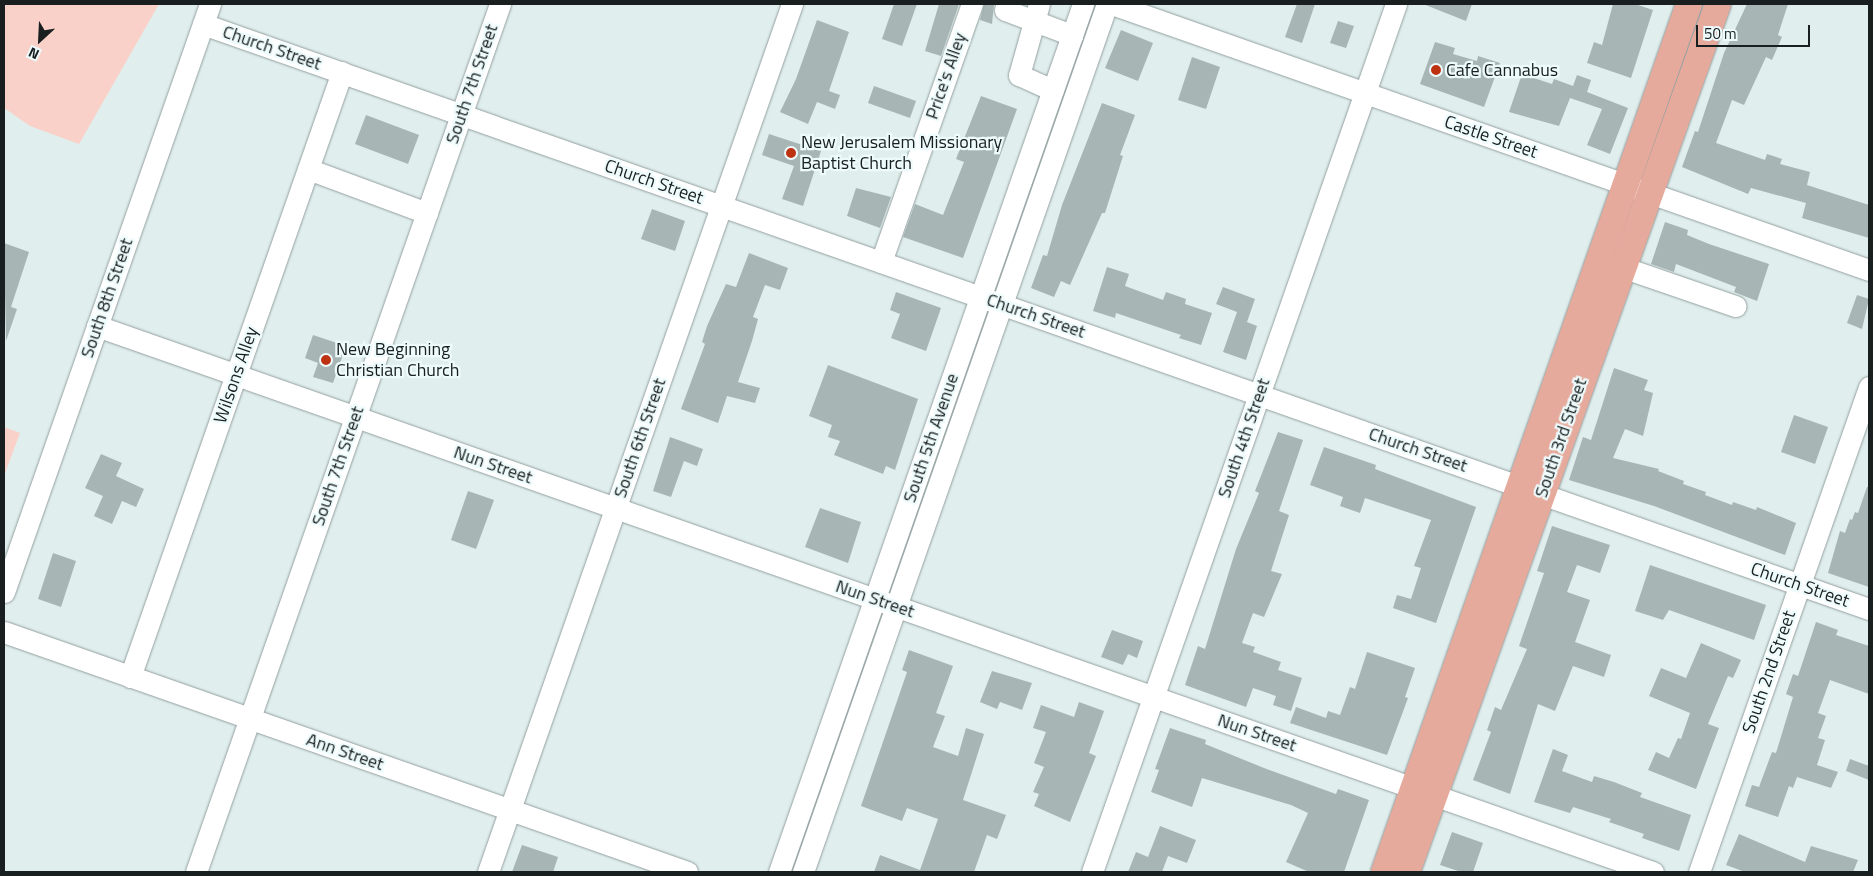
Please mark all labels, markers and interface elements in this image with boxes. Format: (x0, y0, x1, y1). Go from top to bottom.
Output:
north arrow (15, 15, 65, 65)
scale bar (1698, 15, 1812, 47)
street label: Church Street (220, 21, 324, 75)
street label: South 7th Street (441, 21, 503, 147)
text: 50 m (1704, 22, 1737, 45)
street label: Price's Alley (921, 30, 971, 122)
text: N (25, 42, 42, 66)
place label: Cafe Cannabus (1446, 59, 1558, 81)
marker: Cafe Cannabus (1430, 64, 1442, 76)
street label: Castle Street (1442, 111, 1540, 163)
place label: New Jerusalem Missionary Baptist Church (801, 132, 1002, 174)
marker: New Jerusalem Missionary Baptist Church (785, 147, 797, 159)
street label: Church Street (602, 155, 706, 209)
street label: South 8th Street (76, 235, 138, 361)
street label: Church Street (984, 289, 1088, 343)
street label: Wilsons Alley (209, 324, 263, 426)
place label: New Beginning Christian Church (336, 339, 459, 382)
marker: New Beginning Christian Church (320, 354, 332, 366)
street label: South 5th Avenue (899, 371, 963, 505)
street label: South 6th Street (609, 375, 671, 501)
street label: South 4th Street (1213, 375, 1275, 501)
street label: South 3rd Street (1530, 376, 1592, 500)
street label: South 7th Street (307, 403, 369, 529)
street label: Church Street (1366, 423, 1470, 477)
street label: Nun Street (451, 441, 535, 489)
street label: Church Street (1748, 558, 1852, 612)
street label: Nun Street (833, 575, 917, 623)
street label: South 2nd Street (1738, 608, 1800, 736)
street label: Nun Street (1215, 709, 1299, 757)
street label: Ann Street (303, 729, 387, 775)

